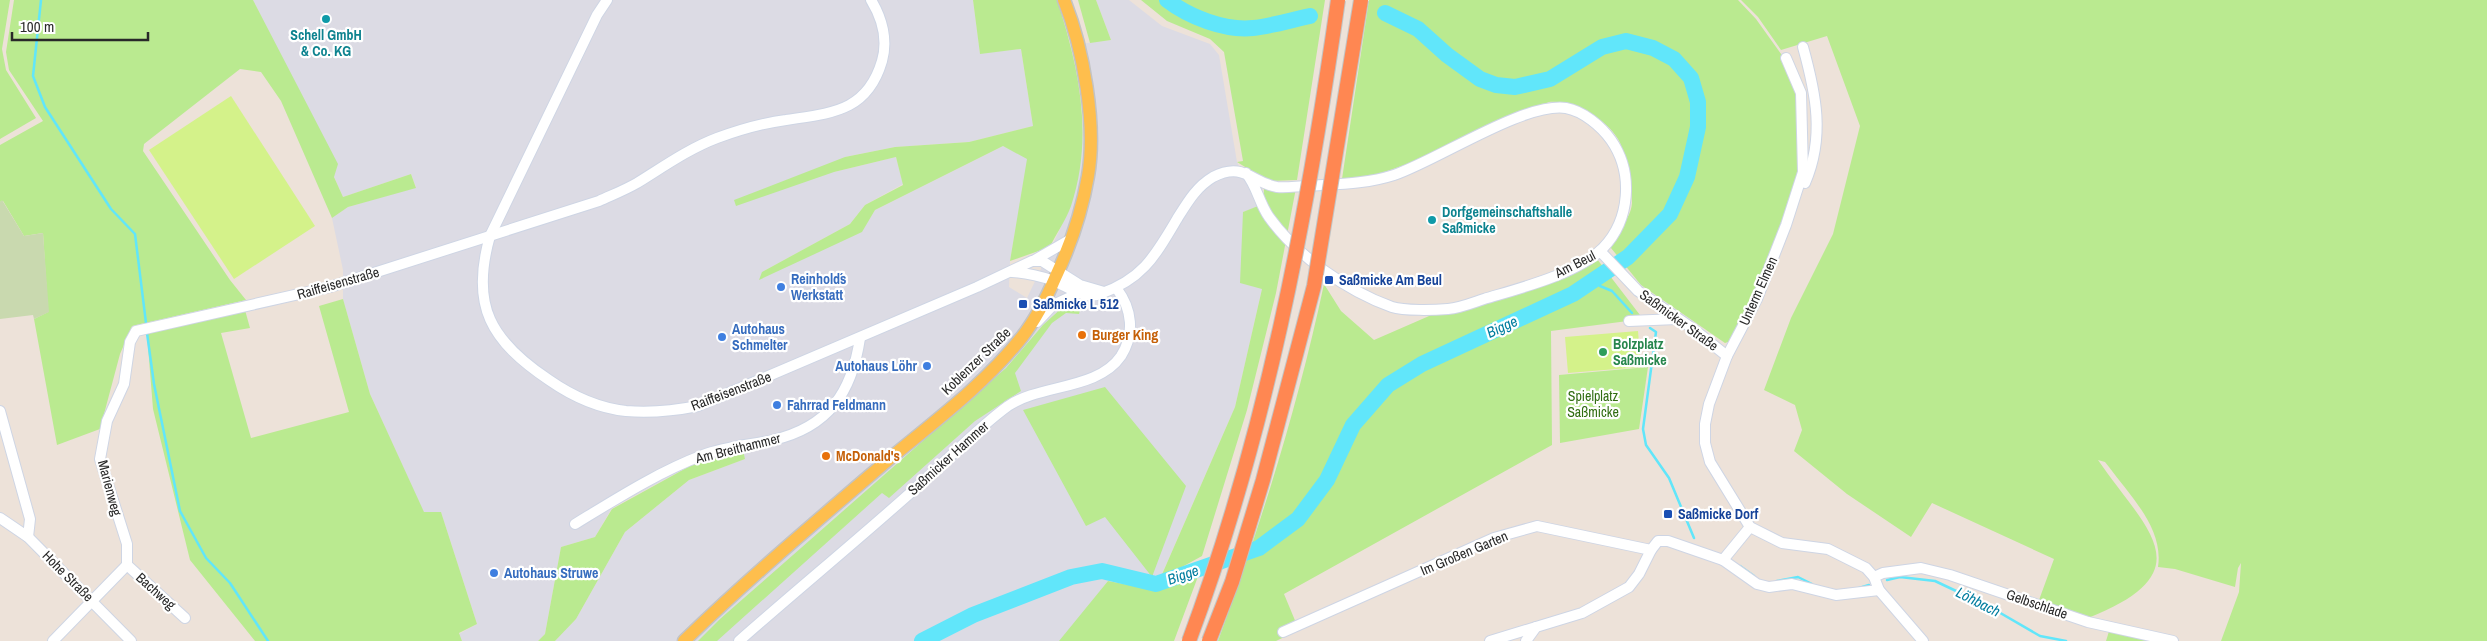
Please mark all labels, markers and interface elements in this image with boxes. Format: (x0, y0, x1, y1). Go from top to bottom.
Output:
scale bar (12, 10, 149, 42)
marker: Schell GmbH & Co. KG (320, 13, 332, 25)
text: 100 m (20, 16, 54, 37)
place label: Schell GmbH & Co. KG (290, 26, 362, 60)
place label: Dorfgemeinschaftshalle Saßmicke (1442, 203, 1572, 237)
marker: Dorfgemeinschaftshalle Saßmicke (1426, 214, 1438, 226)
street label: Am Beul (1551, 246, 1598, 282)
street label: Unterm Elmen (1735, 254, 1781, 328)
street label: Raiffeisenstraße (295, 263, 381, 303)
place label: Reinhold´s Werkstatt (791, 270, 847, 304)
place label: Saßmicke Am Beul (1339, 271, 1442, 289)
marker: Saßmicke Am Beul (1323, 274, 1335, 286)
marker: Reinhold´s Werkstatt (775, 281, 787, 293)
street label: Saßmicker Straße (1636, 285, 1722, 355)
place label: Saßmicke L 512 (1033, 295, 1119, 313)
marker: Saßmicke L 512 (1017, 298, 1029, 310)
water label: Bigge (1483, 310, 1521, 343)
place label: Autohaus Schmelter (732, 320, 788, 354)
street label: Koblenzer Straße (938, 323, 1014, 399)
place label: Burger King (1092, 326, 1158, 344)
marker: Burger King (1076, 329, 1088, 341)
marker: Autohaus Schmelter (716, 331, 728, 343)
place label: Bolzplatz Saßmicke (1613, 335, 1667, 369)
marker: Bolzplatz Saßmicke (1597, 346, 1609, 358)
place label: Autohaus Löhr (835, 357, 918, 375)
marker: Autohaus Löhr (921, 360, 933, 372)
street label: Raiffeisenstraße (688, 367, 774, 415)
park label: Spielplatz Saßmicke (1567, 387, 1619, 421)
place label: Fahrrad Feldmann (787, 396, 886, 414)
marker: Fahrrad Feldmann (771, 399, 783, 411)
street label: Saßmicker Hammer (904, 417, 992, 499)
street label: Am Breithammer (693, 429, 782, 467)
place label: McDonald's (836, 447, 900, 465)
marker: McDonald's (820, 450, 832, 462)
street label: Marienweg (94, 458, 126, 518)
place label: Saßmicke Dorf (1678, 505, 1759, 523)
marker: Saßmicke Dorf (1662, 508, 1674, 520)
street label: Im Großen Garten (1418, 527, 1510, 579)
street label: Hohe Straße (39, 547, 97, 605)
water label: Bigge (1164, 559, 1202, 590)
place label: Autohaus Struwe (504, 564, 598, 582)
marker: Autohaus Struwe (488, 567, 500, 579)
street label: Bachweg (132, 569, 180, 614)
water label: Löhbach (1952, 581, 2004, 622)
street label: Gelbschlade (2004, 585, 2070, 623)

